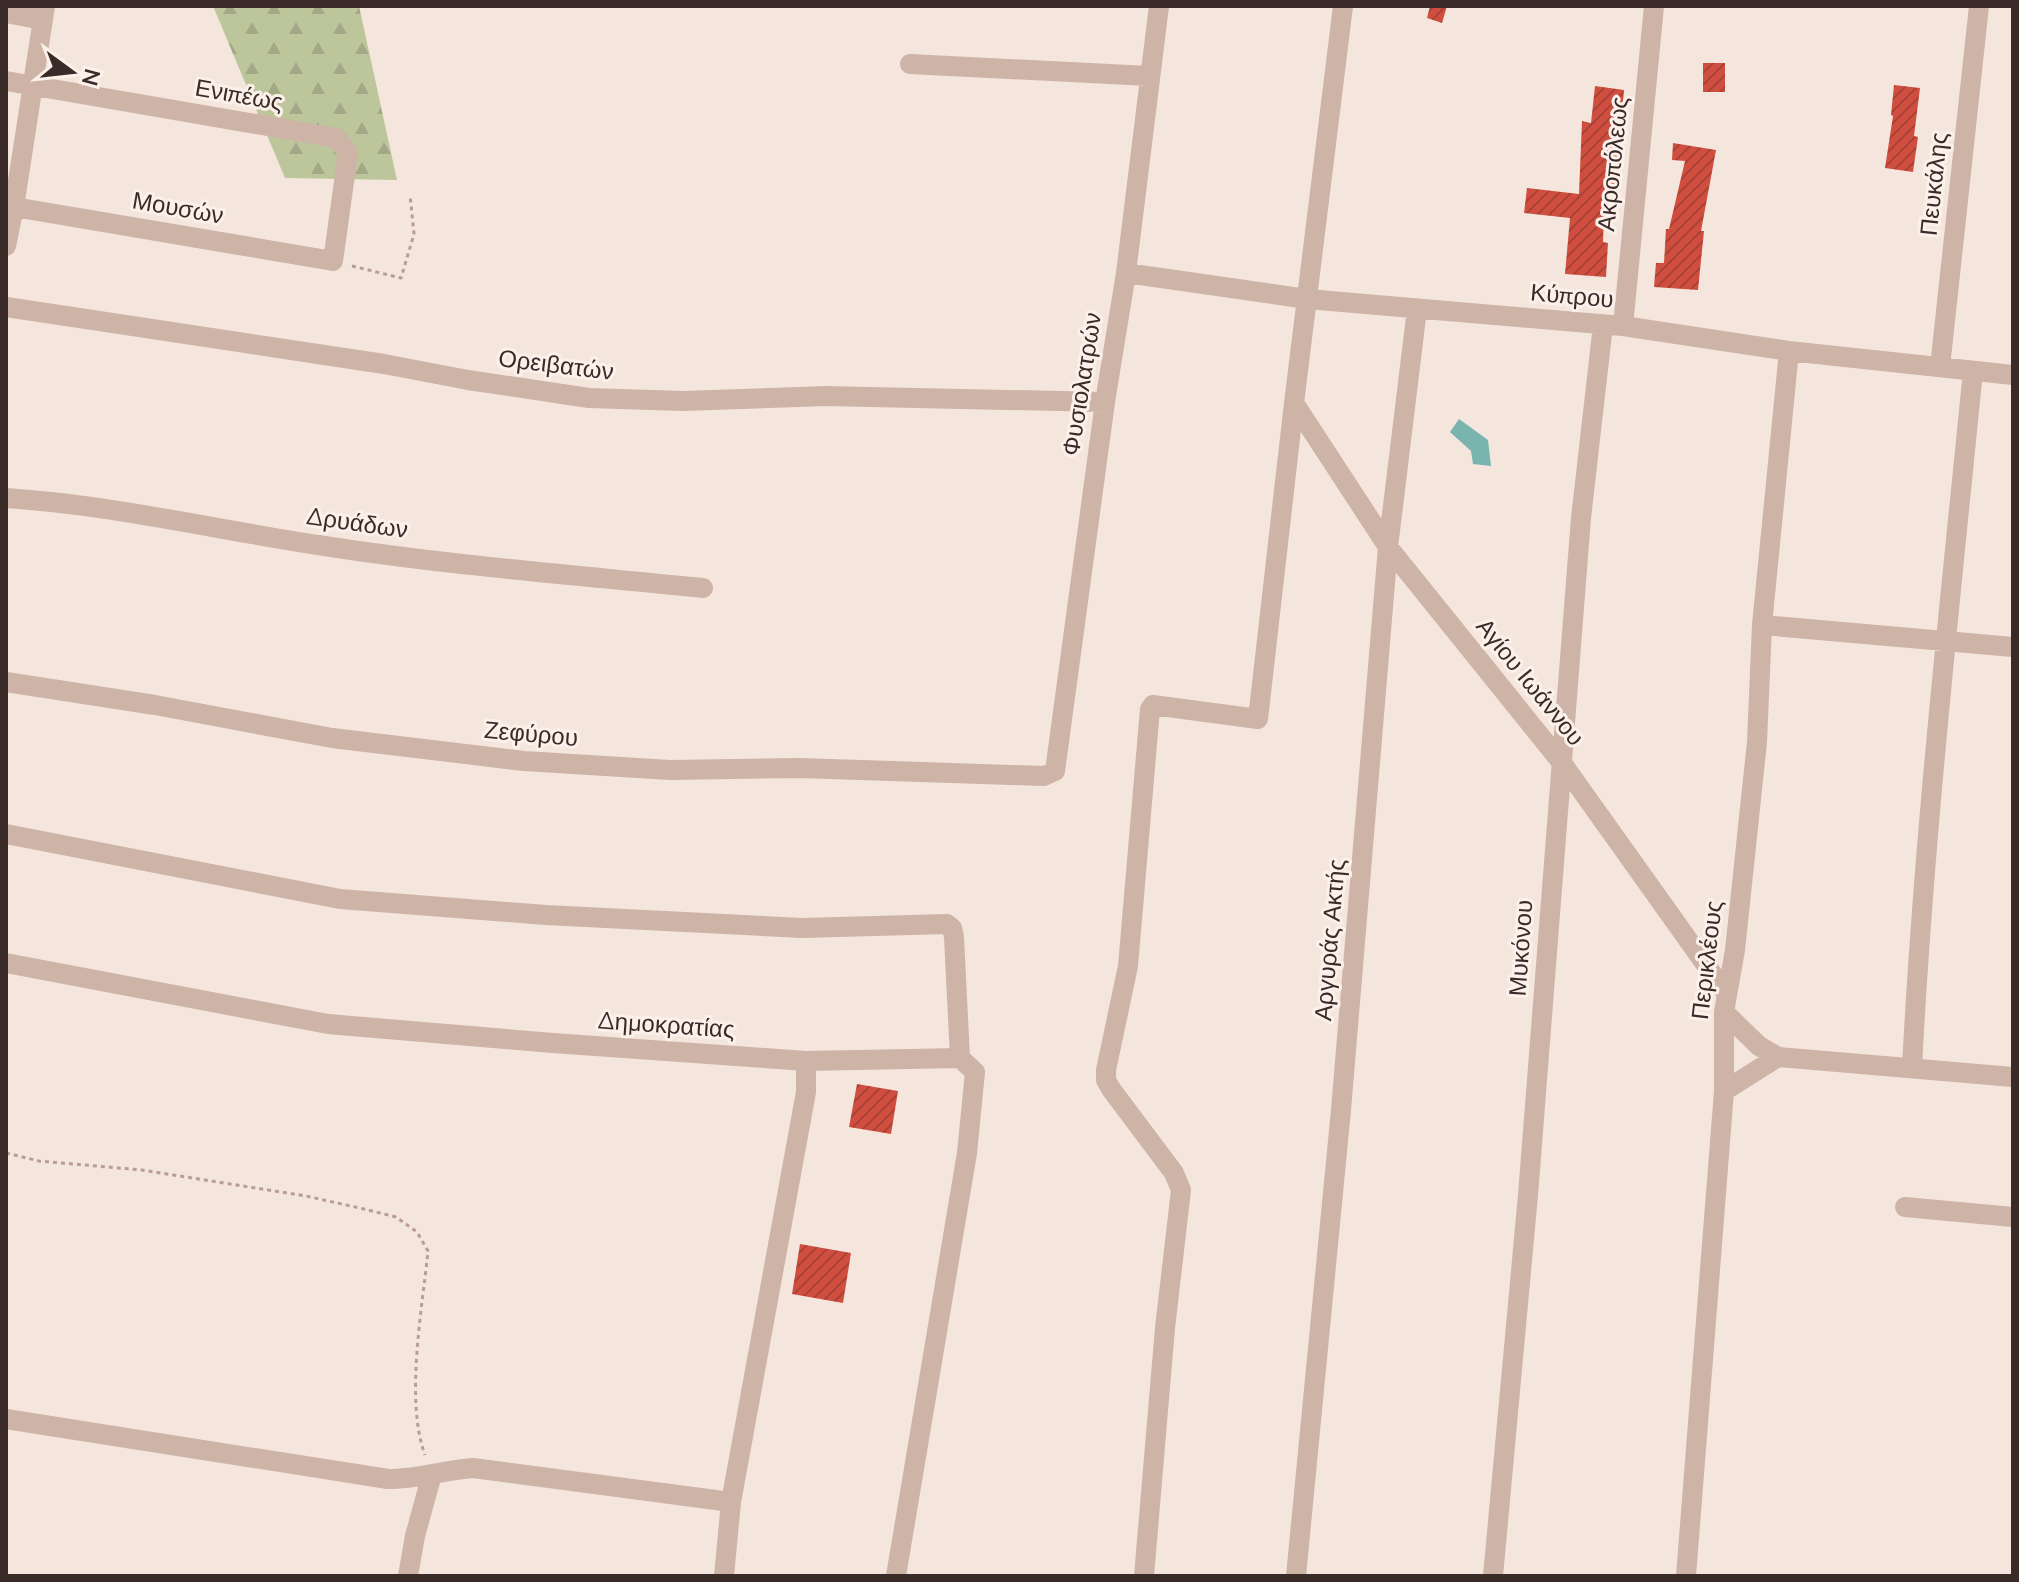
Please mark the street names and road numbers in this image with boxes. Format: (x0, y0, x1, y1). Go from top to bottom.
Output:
street label: Ενιπέως (193, 72, 285, 118)
street label: Ακροπόλεως (1590, 95, 1636, 233)
street label: Πευκάλης (1913, 131, 1955, 237)
street label: Μουσών (130, 184, 226, 232)
street label: Κύπρου (1529, 276, 1615, 316)
street label: Φυσιολατρών (1055, 310, 1109, 458)
street label: Ορειβατών (497, 342, 615, 388)
street label: Δρυάδων (304, 500, 410, 546)
street label: Αγίου Ιωάννου (1469, 612, 1591, 752)
street label: Ζεφύρου (483, 714, 579, 754)
street label: Αργυράς Ακτής (1307, 858, 1353, 1022)
street label: Μυκόνου (1502, 899, 1540, 997)
street label: Περικλέους (1684, 899, 1730, 1021)
street label: Δημοκρατίας (596, 1004, 736, 1046)

